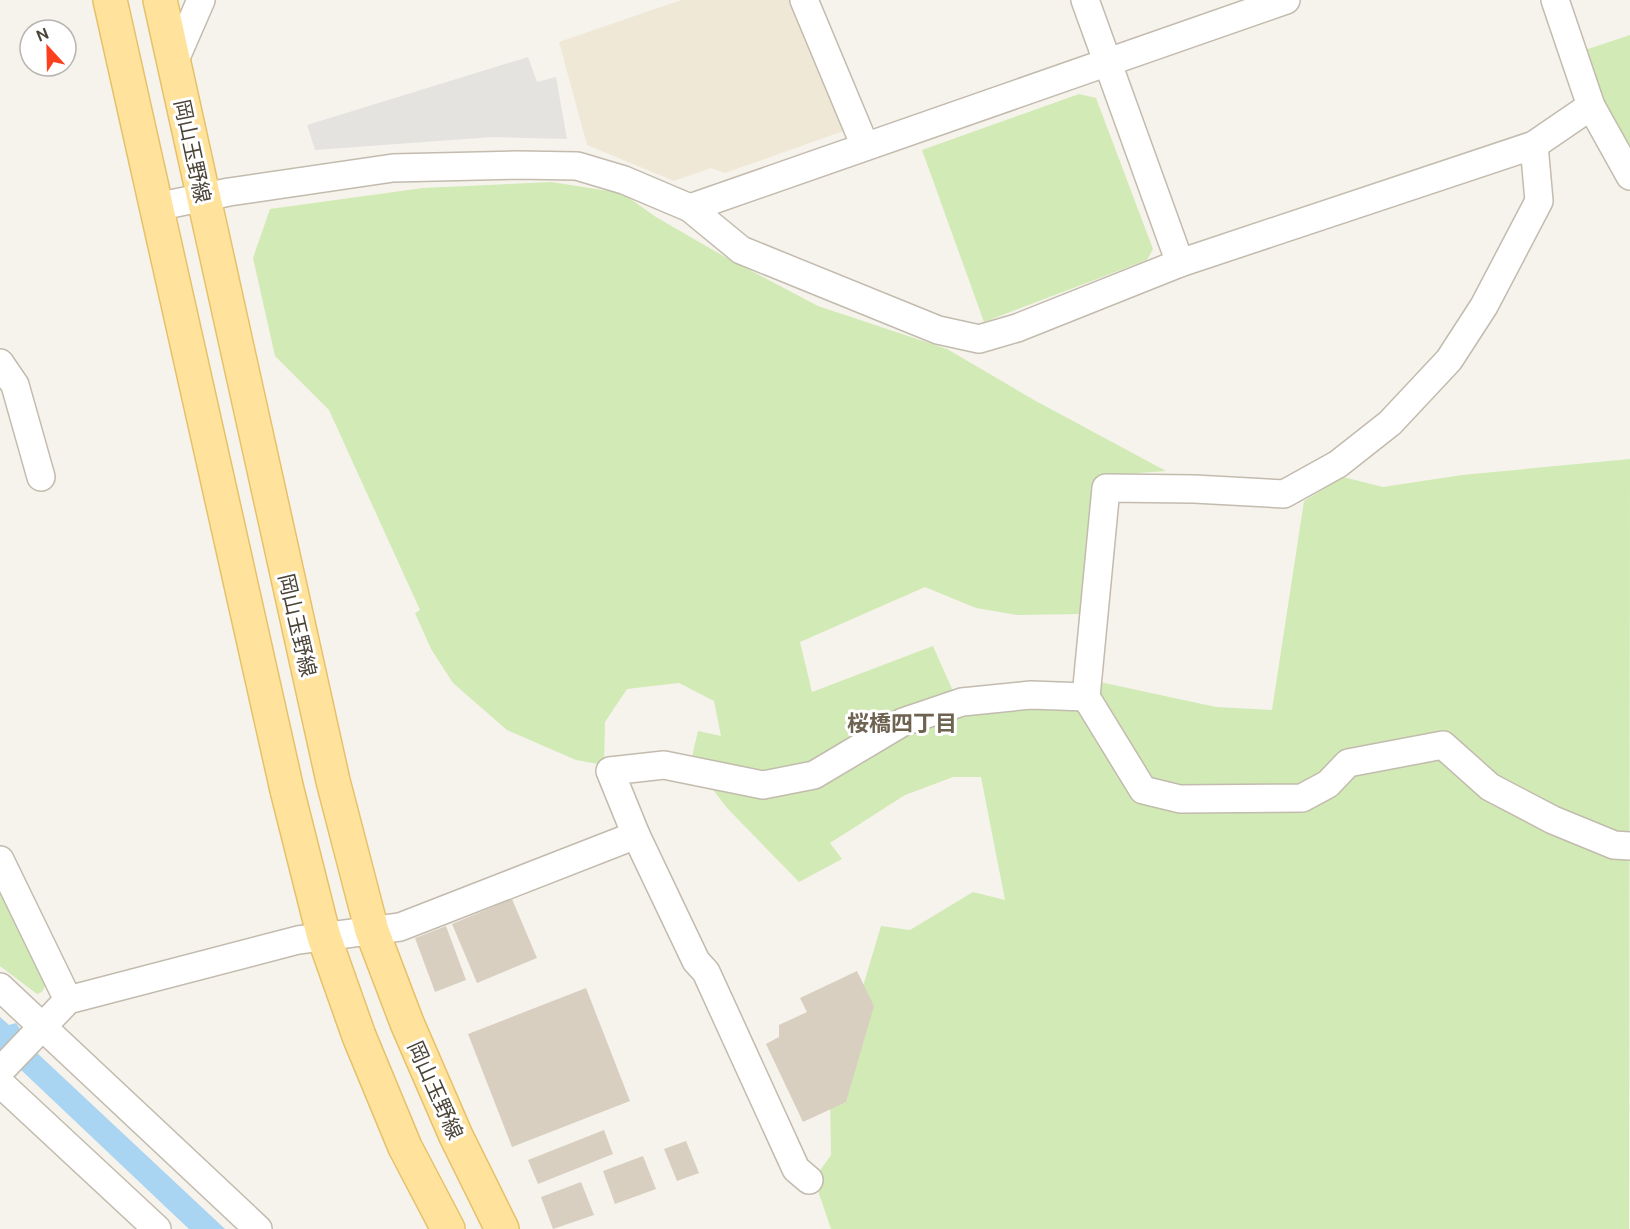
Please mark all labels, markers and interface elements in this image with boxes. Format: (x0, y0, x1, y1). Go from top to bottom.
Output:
north arrow (18, 18, 78, 78)
text: N (33, 24, 51, 45)
street label: 岡山玉野線 (170, 97, 216, 205)
street label: 岡山玉野線 (274, 571, 322, 679)
district label: 桜橋四丁目 (847, 710, 957, 735)
street label: 岡山玉野線 (404, 1037, 468, 1143)

